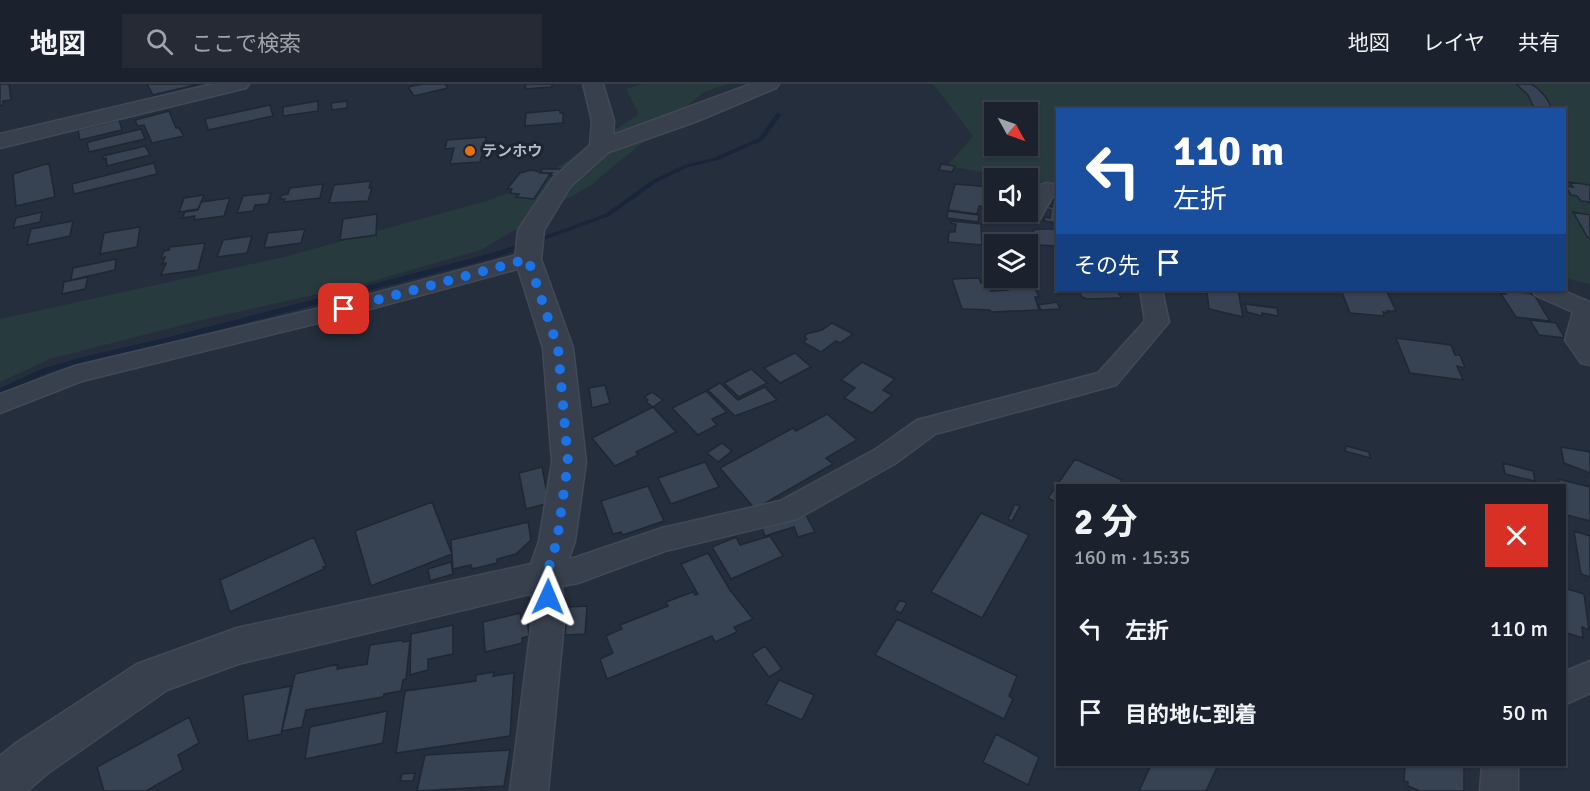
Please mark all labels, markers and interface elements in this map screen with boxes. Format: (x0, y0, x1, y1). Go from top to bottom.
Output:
search box (122, 14, 542, 68)
icon: search (143, 25, 176, 58)
text: 地図 (30, 27, 86, 61)
text: ここで検索 (191, 30, 301, 57)
text: 地図 (1348, 30, 1390, 56)
text: レイヤ (1423, 30, 1485, 56)
text: 共有 (1518, 30, 1560, 56)
north arrow (984, 102, 1038, 156)
map controls (984, 102, 1038, 288)
text: 110 m (1173, 126, 1284, 177)
icon: left (1074, 132, 1152, 210)
place label: テンホウ (482, 142, 542, 160)
marker: テンホウ (463, 144, 477, 158)
button: sound (984, 168, 1038, 222)
text: 左折 (1173, 183, 1227, 216)
button: layers (984, 234, 1038, 288)
icon: arrive (1152, 246, 1185, 279)
text: その先 (1074, 252, 1140, 279)
pin (318, 283, 369, 334)
icon: arrive (327, 292, 360, 325)
text: 2 分 (1074, 500, 1137, 545)
button: close (1485, 504, 1548, 567)
text: 160 m · 15:35 (1074, 545, 1190, 570)
position arrow (516, 565, 580, 629)
icon: left (1074, 612, 1107, 645)
text: 110 m (1490, 615, 1548, 642)
text: 左折 (1125, 617, 1169, 644)
icon: arrive (1074, 696, 1107, 729)
text: 50 m (1502, 699, 1548, 726)
text: 目的地に到着 (1125, 701, 1257, 728)

